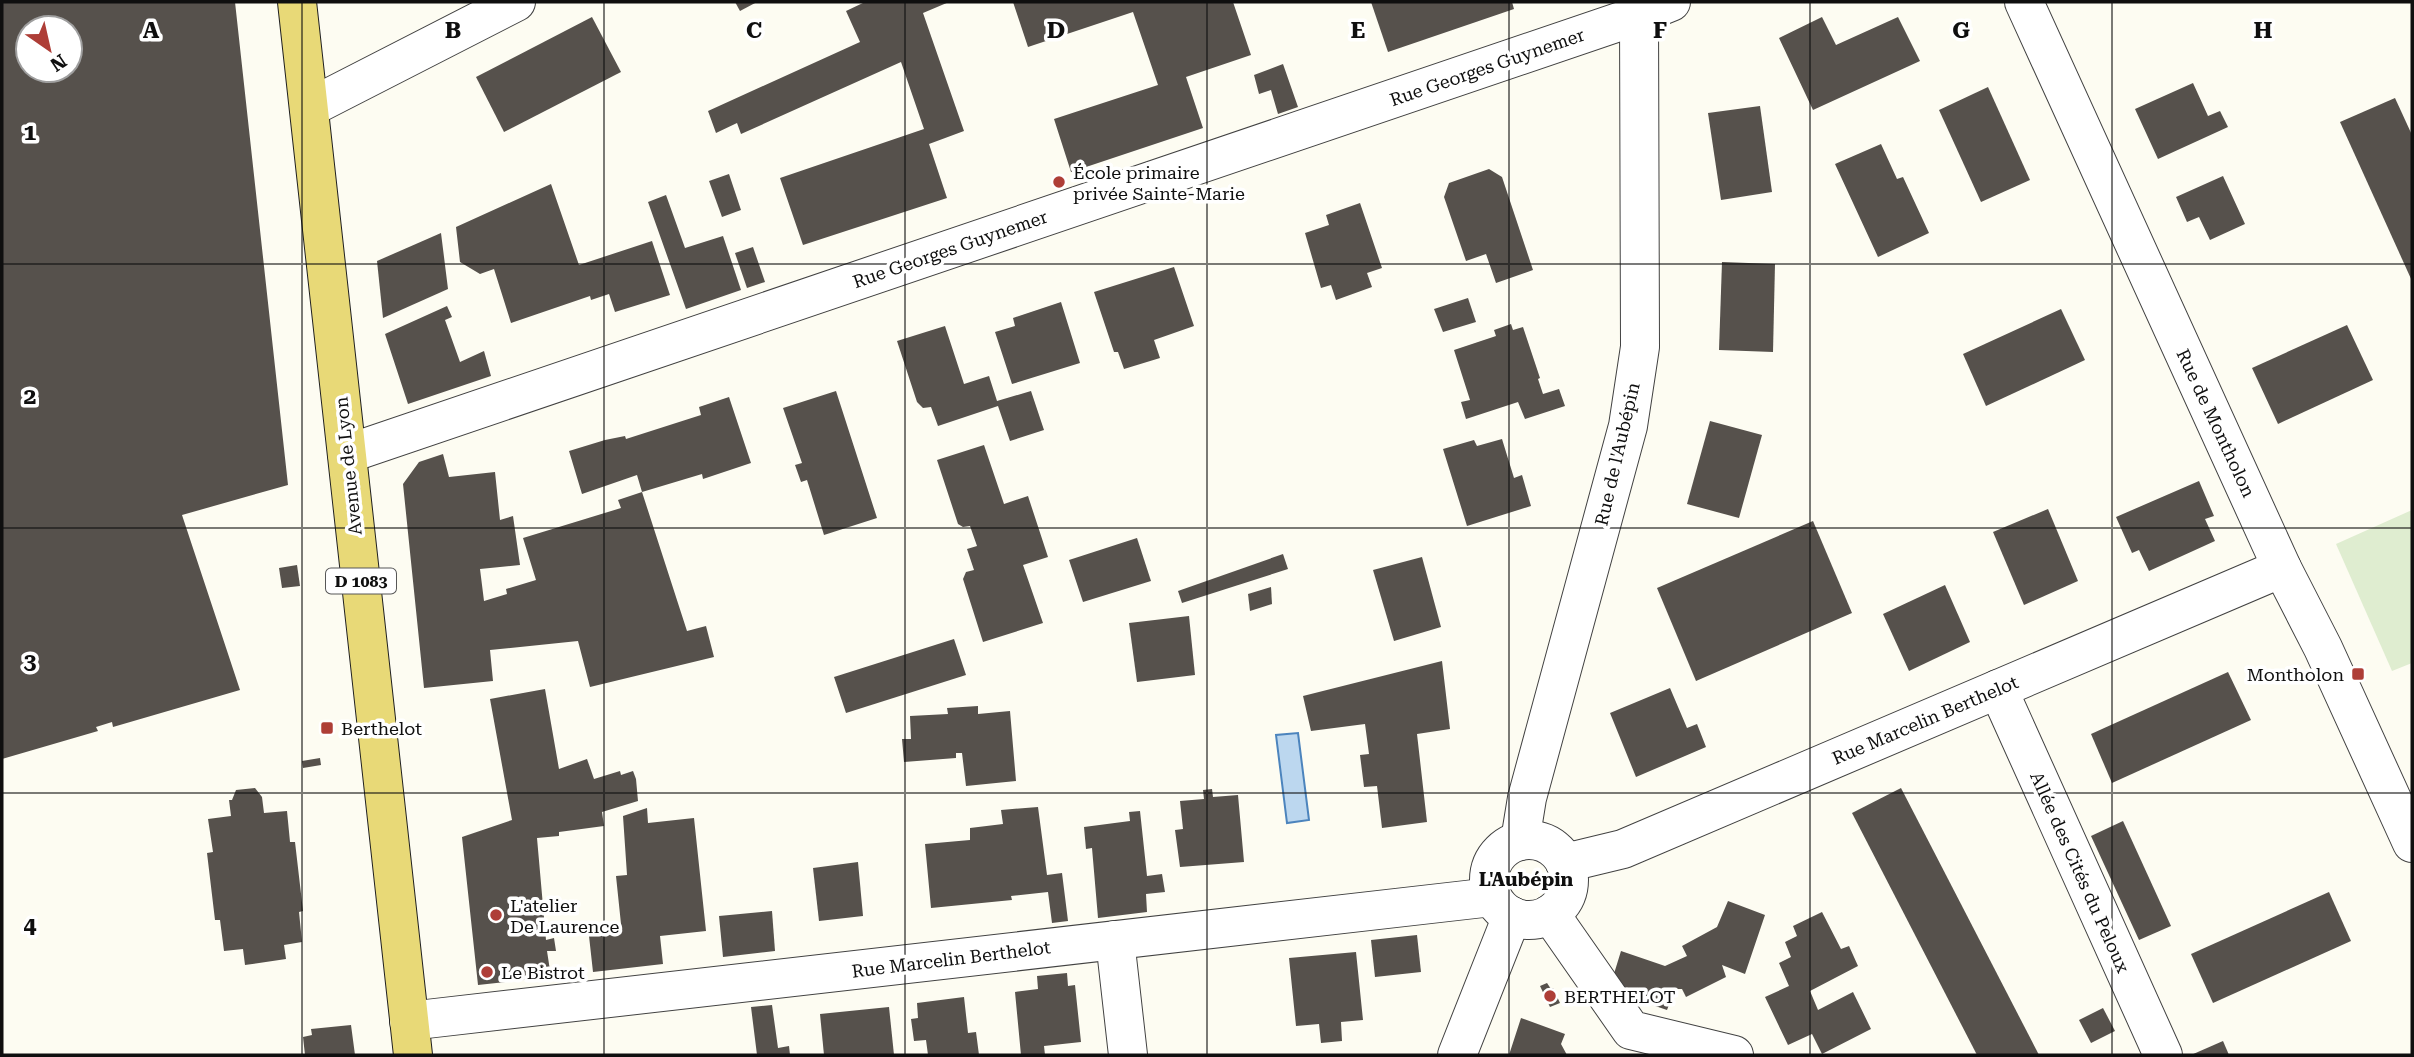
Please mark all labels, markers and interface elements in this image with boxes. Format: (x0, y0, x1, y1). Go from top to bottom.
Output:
north arrow (14, 14, 84, 84)
text: A (143, 17, 160, 44)
text: B (445, 17, 461, 44)
text: C (746, 17, 762, 44)
text: D (1047, 17, 1065, 44)
text: E (1351, 17, 1365, 44)
text: F (1653, 17, 1667, 44)
text: G (1952, 17, 1970, 44)
text: H (2254, 17, 2273, 44)
street label: Rue Georges Guynemer (1387, 24, 1587, 110)
text: N (45, 49, 71, 77)
text: 1 (24, 119, 37, 146)
place label: École primaire privée Sainte-Marie (1073, 162, 1245, 204)
marker: École primaire privée Sainte-Marie (1051, 174, 1067, 190)
street label: Rue Georges Guynemer (850, 206, 1050, 292)
street label: Rue de Montholon (2172, 346, 2260, 501)
street label: Rue de l'Aubépin (1590, 380, 1644, 528)
text: 2 (24, 383, 36, 410)
street label: Avenue de Lyon (330, 395, 366, 536)
road number: D 1083 (326, 568, 396, 594)
text: 3 (24, 648, 37, 675)
place label: Montholon (2247, 664, 2344, 685)
marker: Montholon (2350, 666, 2366, 682)
street label: Rue Marcelin Berthelot (1829, 671, 2021, 769)
place label: Berthelot (341, 718, 422, 739)
marker: Berthelot (319, 720, 335, 736)
street label: Allée des Cités du Peloux (2026, 768, 2134, 976)
district label: L'Aubépin (1479, 868, 1574, 891)
place label: L'atelier De Laurence (510, 895, 619, 937)
marker: L'atelier De Laurence (488, 907, 504, 923)
text: 4 (24, 912, 37, 939)
street label: Rue Marcelin Berthelot (850, 936, 1052, 982)
place label: Le Bistrot (501, 962, 585, 983)
marker: Le Bistrot (479, 964, 495, 980)
place label: BERTHELOT (1564, 986, 1675, 1007)
marker: BERTHELOT (1542, 988, 1558, 1004)

